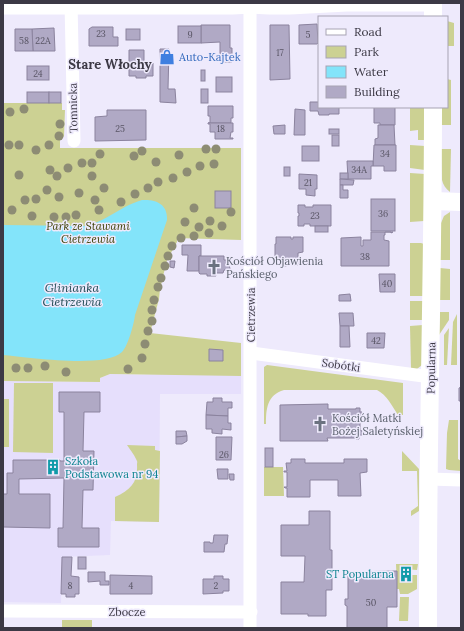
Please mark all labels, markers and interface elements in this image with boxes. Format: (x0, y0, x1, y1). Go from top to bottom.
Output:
legend (318, 16, 448, 108)
text: Road (354, 24, 382, 39)
house number: 23 (96, 28, 106, 39)
house number: 9 (187, 29, 193, 40)
house number: 5 (306, 29, 311, 40)
house number: 58 (19, 35, 29, 46)
house number: 22A (35, 35, 51, 46)
text: Park (354, 44, 380, 59)
house number: 17 (276, 47, 284, 58)
shop icon: Auto-Kajtek (158, 48, 176, 66)
place label: Auto-Kajtek (178, 50, 241, 64)
district label: Stare Włochy (68, 56, 152, 73)
text: Water (354, 64, 389, 79)
house number: 24 (33, 68, 43, 79)
street label: Tomnicka (66, 83, 80, 133)
text: Building (354, 84, 400, 99)
house number: 25 (115, 123, 125, 134)
house number: 18 (217, 123, 225, 134)
house number: 34 (380, 148, 390, 159)
house number: 34A (351, 164, 367, 175)
house number: 21 (304, 177, 312, 188)
house number: 36 (378, 208, 388, 219)
house number: 23 (310, 210, 320, 221)
park label: Park ze Stawami Cietrzewia (46, 219, 130, 246)
house number: 38 (360, 251, 370, 262)
place label: Kościół Objawienia Pańskiego (226, 254, 324, 281)
church icon: Kościół Objawienia Pańskiego (205, 258, 223, 276)
house number: 40 (382, 278, 393, 289)
water label: Glinianka Cietrzewia (42, 280, 102, 309)
street label: Cietrzewia (244, 287, 258, 342)
house number: 42 (371, 335, 381, 346)
street label: Popularna (424, 342, 438, 394)
street label: Sobótki (321, 355, 361, 375)
place label: Kościół Matki Bożej Saletyńskiej (332, 411, 423, 438)
church icon: Kościół Matki Bożej Saletyńskiej (311, 415, 329, 433)
house number: 26 (219, 449, 229, 460)
place label: Szkoła Podstawowa nr 94 (65, 454, 158, 481)
building icon: Szkoła Podstawowa nr 94 (44, 458, 62, 476)
building icon: ST Popularna (397, 565, 415, 583)
place label: ST Popularna (326, 567, 394, 581)
house number: 8 (67, 580, 73, 591)
house number: 4 (129, 580, 134, 591)
house number: 2 (214, 580, 219, 591)
house number: 50 (366, 597, 377, 608)
street label: Zbocze (109, 605, 145, 619)

